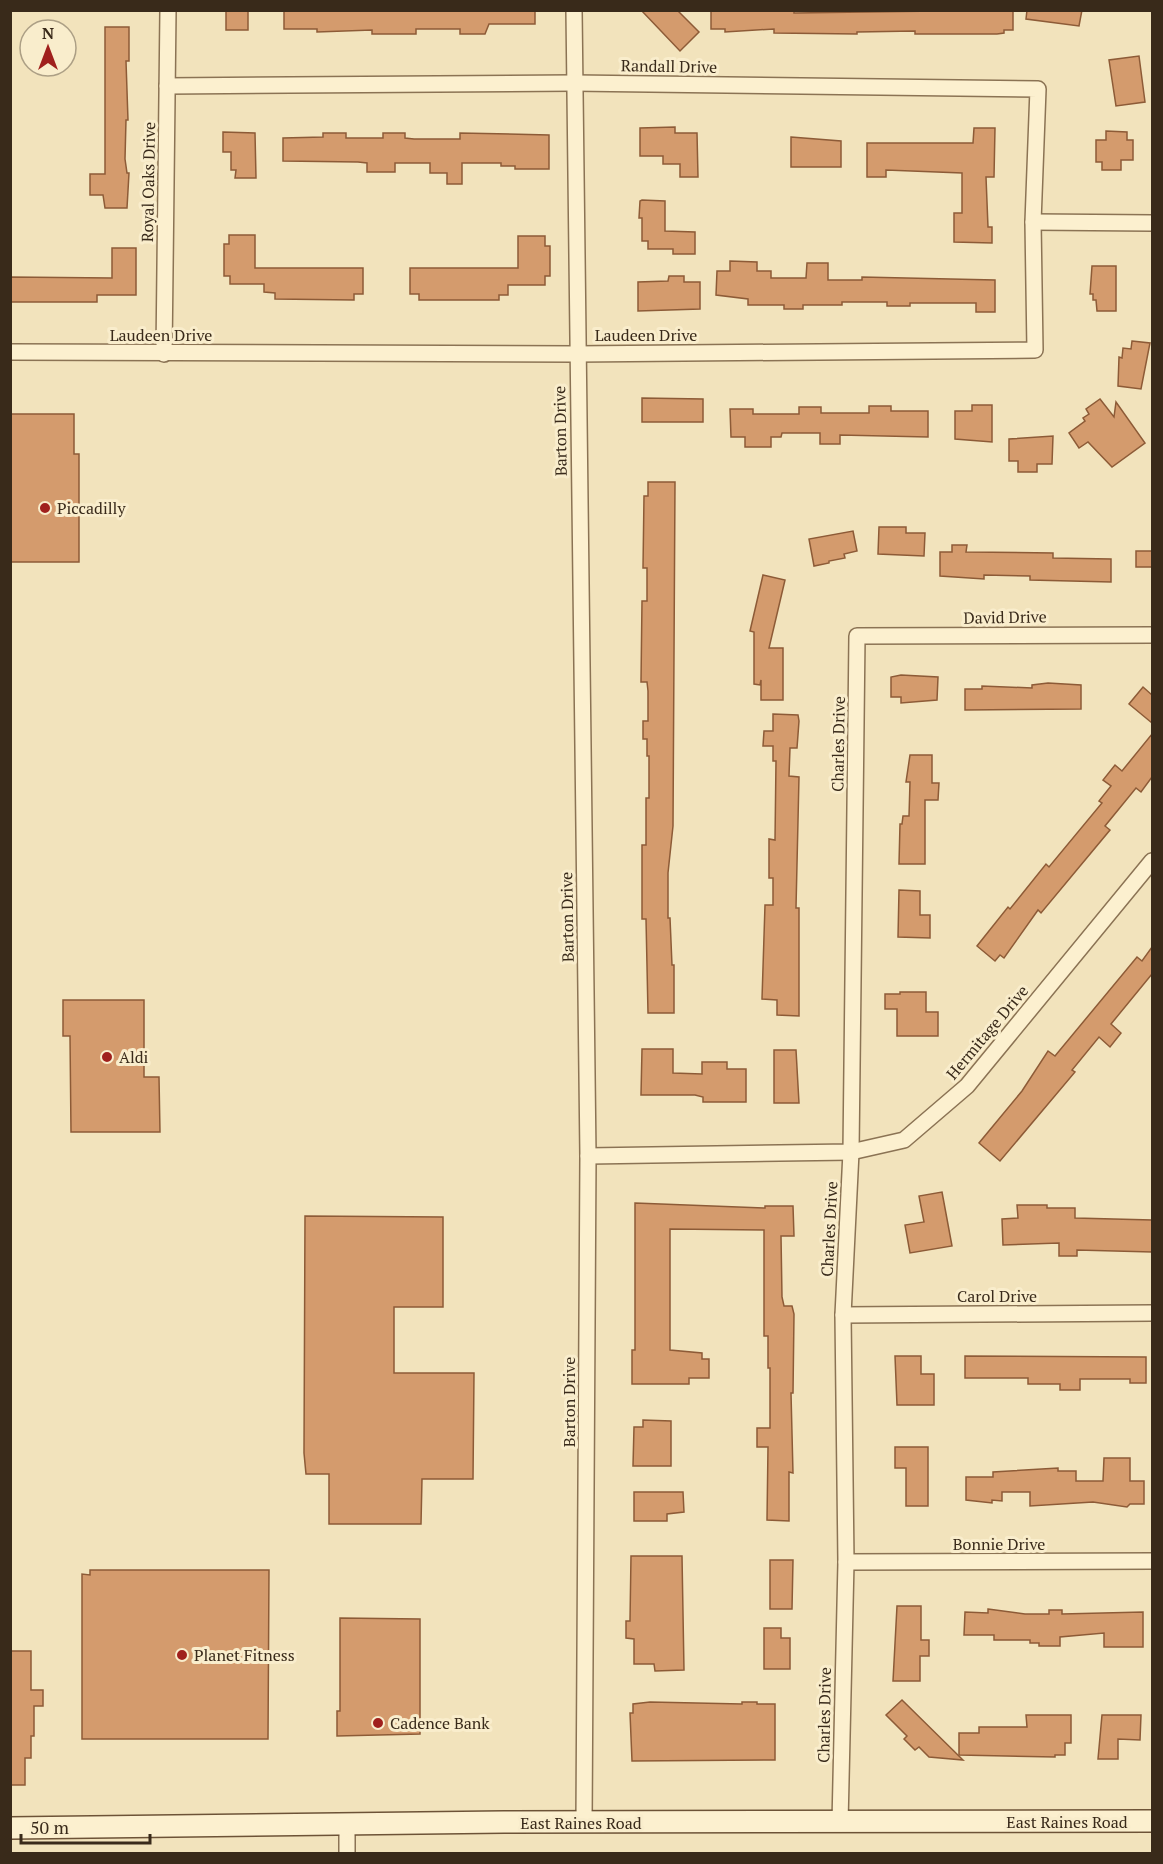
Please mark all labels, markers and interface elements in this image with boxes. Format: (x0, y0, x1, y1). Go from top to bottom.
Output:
north arrow (18, 18, 78, 78)
text: N (42, 22, 54, 44)
street label: Randall Drive (621, 54, 717, 78)
street label: Royal Oaks Drive (136, 122, 160, 242)
street label: Laudeen Drive (110, 324, 212, 346)
street label: Laudeen Drive (595, 324, 697, 346)
street label: Barton Drive (548, 386, 572, 476)
place label: Piccadilly (57, 497, 126, 519)
marker: Piccadilly (38, 501, 52, 515)
street label: David Drive (963, 605, 1047, 629)
street label: Charles Drive (826, 696, 850, 792)
street label: Barton Drive (555, 872, 579, 962)
street label: Hermitage Drive (941, 980, 1033, 1084)
place label: Aldi (119, 1046, 149, 1068)
marker: Aldi (100, 1050, 114, 1064)
street label: Charles Drive (816, 1181, 842, 1277)
street label: Carol Drive (957, 1285, 1037, 1307)
street label: Barton Drive (558, 1357, 580, 1447)
street label: Bonnie Drive (953, 1533, 1045, 1555)
place label: Planet Fitness (194, 1644, 295, 1666)
marker: Planet Fitness (175, 1648, 189, 1662)
street label: Charles Drive (812, 1667, 836, 1763)
place label: Cadence Bank (390, 1712, 490, 1734)
marker: Cadence Bank (371, 1716, 385, 1730)
scale bar (21, 1807, 150, 1845)
street label: East Raines Road (1006, 1811, 1128, 1833)
street label: East Raines Road (520, 1812, 642, 1834)
text: 50 m (30, 1815, 70, 1839)

